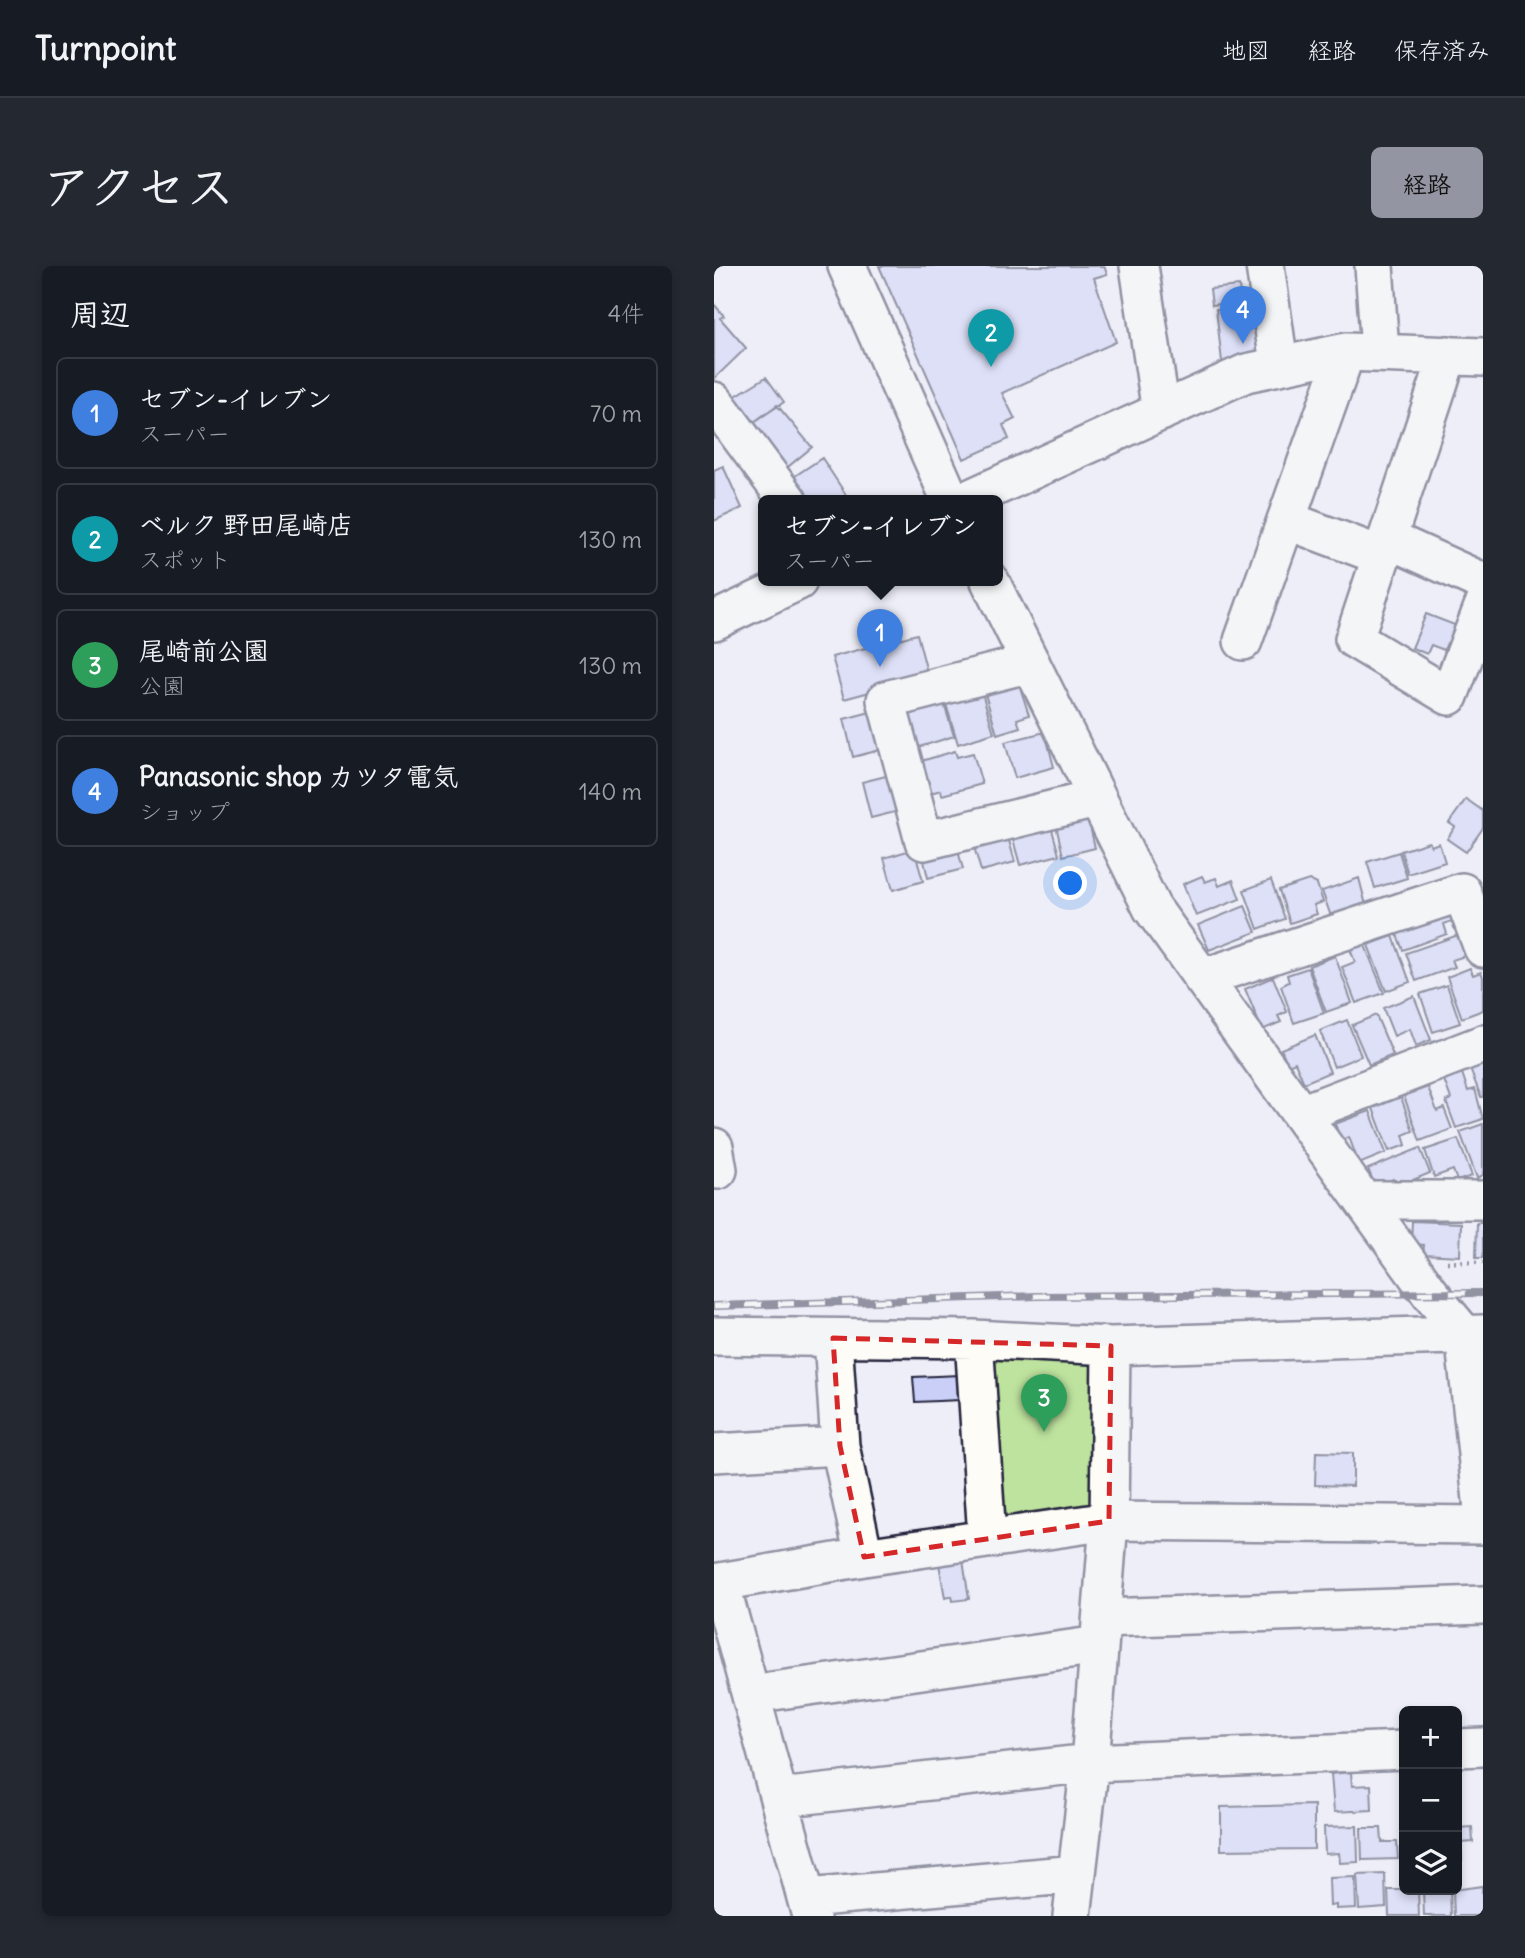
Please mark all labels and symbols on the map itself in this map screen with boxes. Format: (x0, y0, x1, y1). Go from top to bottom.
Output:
pin: 4 (1220, 286, 1266, 344)
pin: 2 (968, 309, 1014, 367)
pin: 1 (857, 609, 903, 667)
your location (1053, 866, 1087, 900)
pin: 3 (1021, 1374, 1067, 1432)

